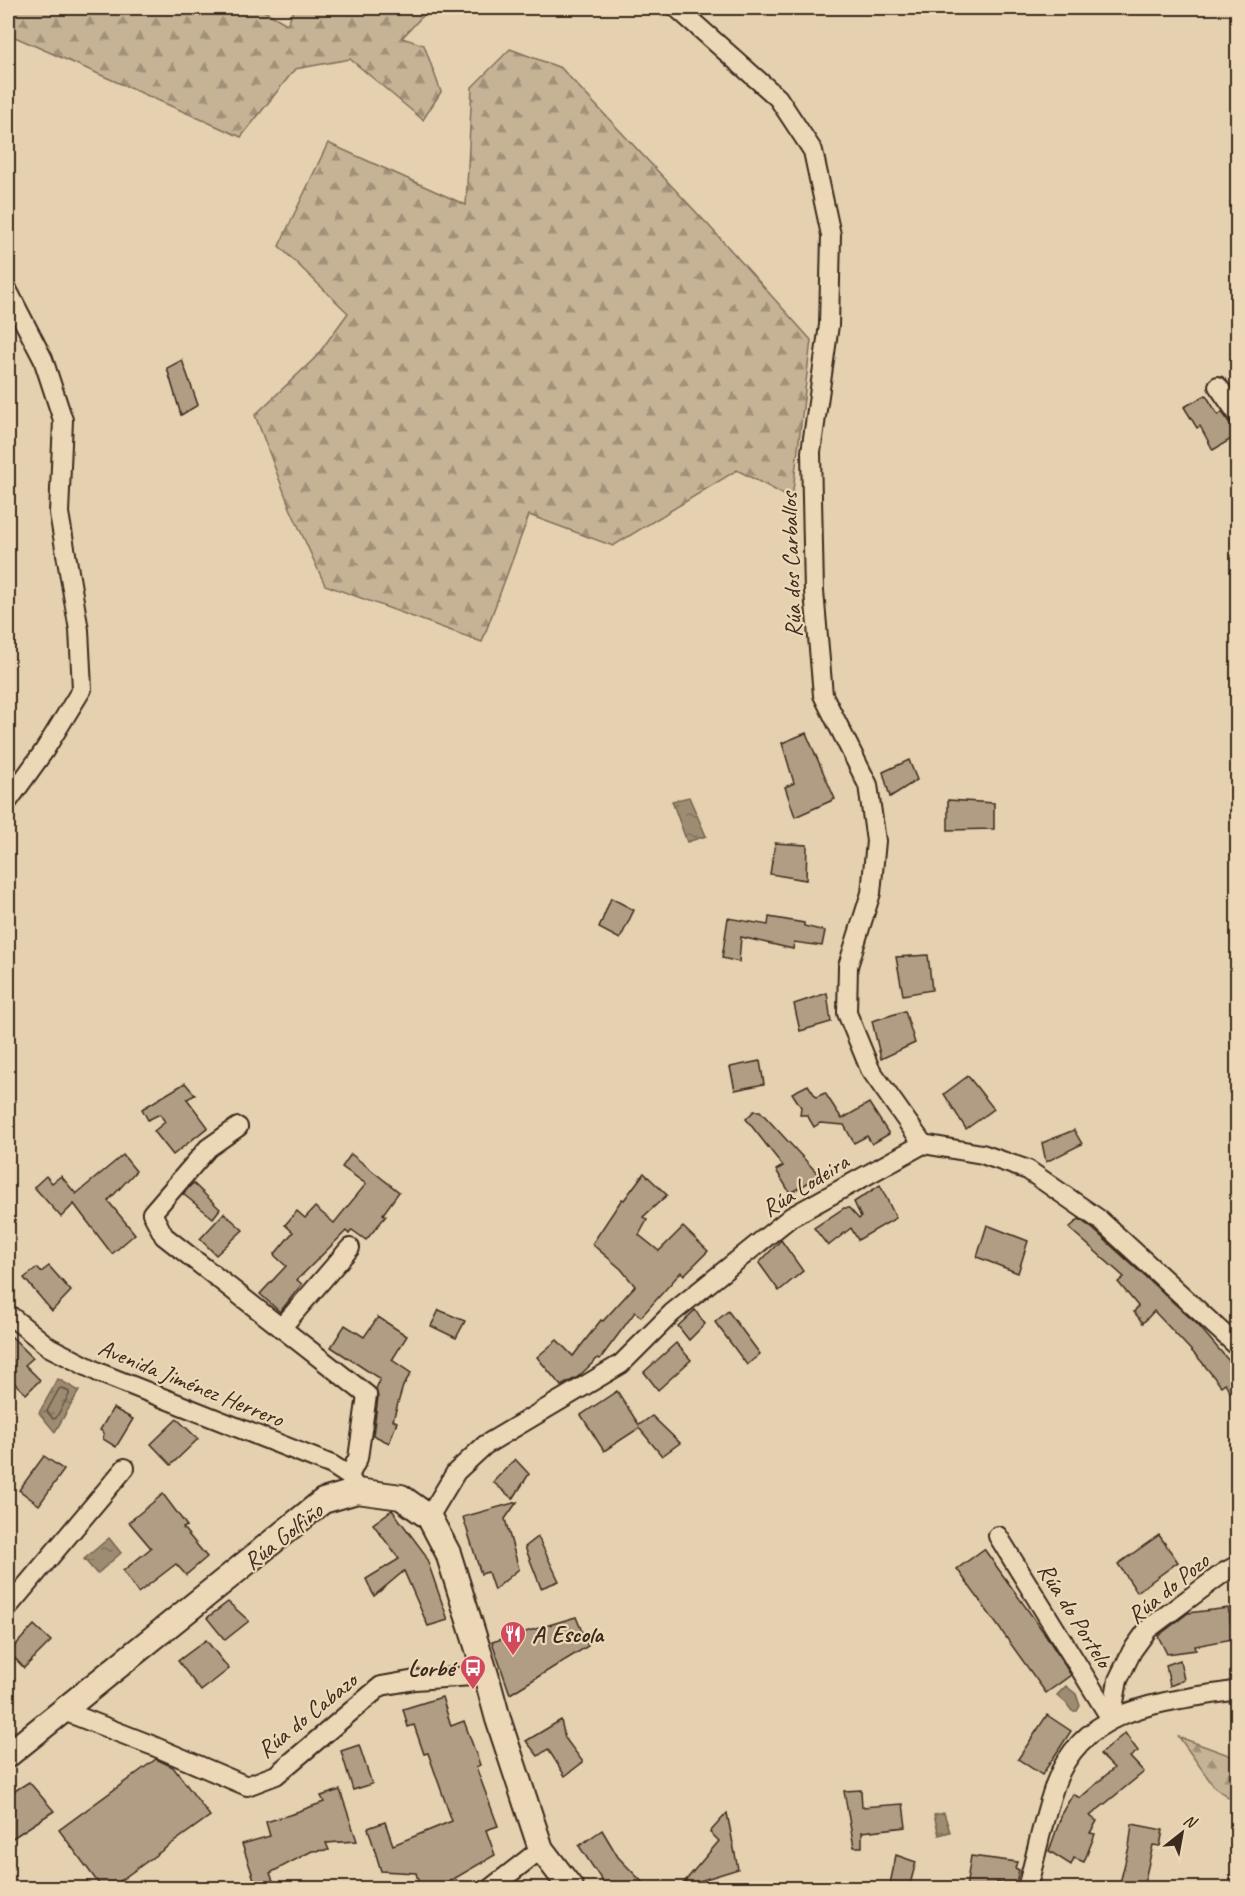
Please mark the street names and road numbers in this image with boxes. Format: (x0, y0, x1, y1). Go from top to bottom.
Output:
street label: Rúa dos Carballos (773, 489, 809, 638)
street label: Rúa Lodeira (756, 1146, 855, 1223)
street label: Avenida Jiménez Herrero (94, 1332, 289, 1434)
street label: Rúa Golfiño (237, 1495, 330, 1576)
street label: Rúa do Pozo (1121, 1545, 1216, 1630)
street label: Rúa do Portelo (1031, 1557, 1120, 1675)
street label: Rúa do Cabazo (251, 1664, 365, 1764)

